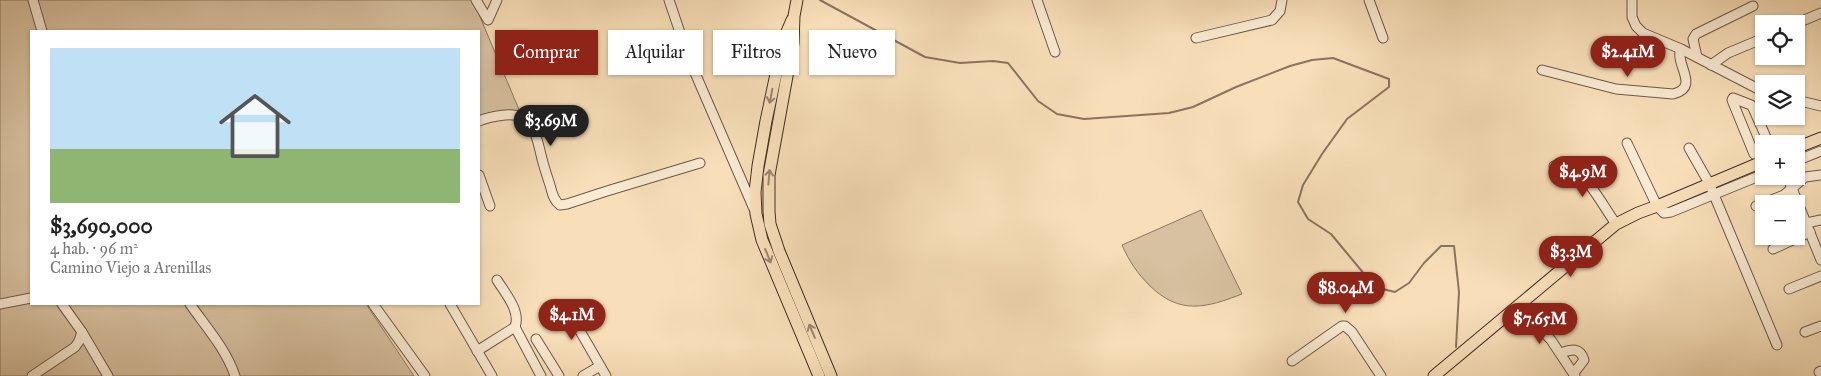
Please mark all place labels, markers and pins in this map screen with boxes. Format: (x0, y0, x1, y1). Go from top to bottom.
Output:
pin: $2.41M (1587, 36, 1669, 78)
pin: $3.69M (510, 104, 592, 147)
pin: $4.9M (1548, 156, 1618, 198)
pin: $3.3M (1536, 236, 1606, 278)
pin: $8.04M (1305, 272, 1387, 314)
pin: $4.1M (537, 298, 607, 341)
pin: $7.65M (1499, 302, 1581, 345)

